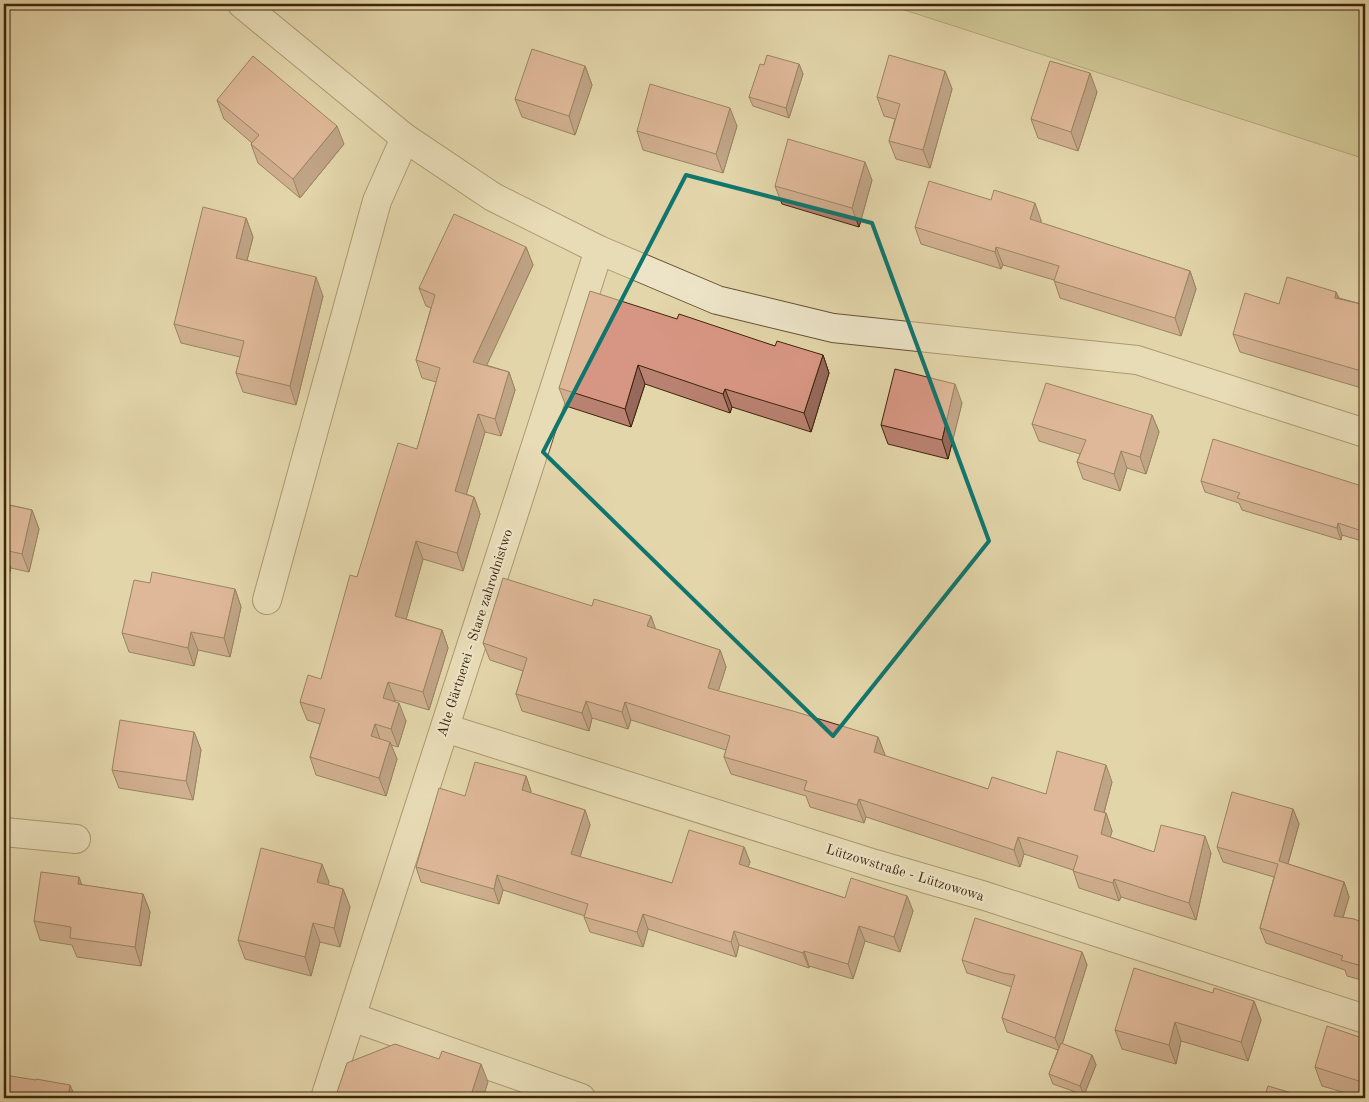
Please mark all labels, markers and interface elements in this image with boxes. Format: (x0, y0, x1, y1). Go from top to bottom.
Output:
street label: Alte Gärtnerei - Stare zahrodnistwo (435, 528, 515, 738)
street label: Lützowstraße - Lützowowa (824, 842, 986, 904)

